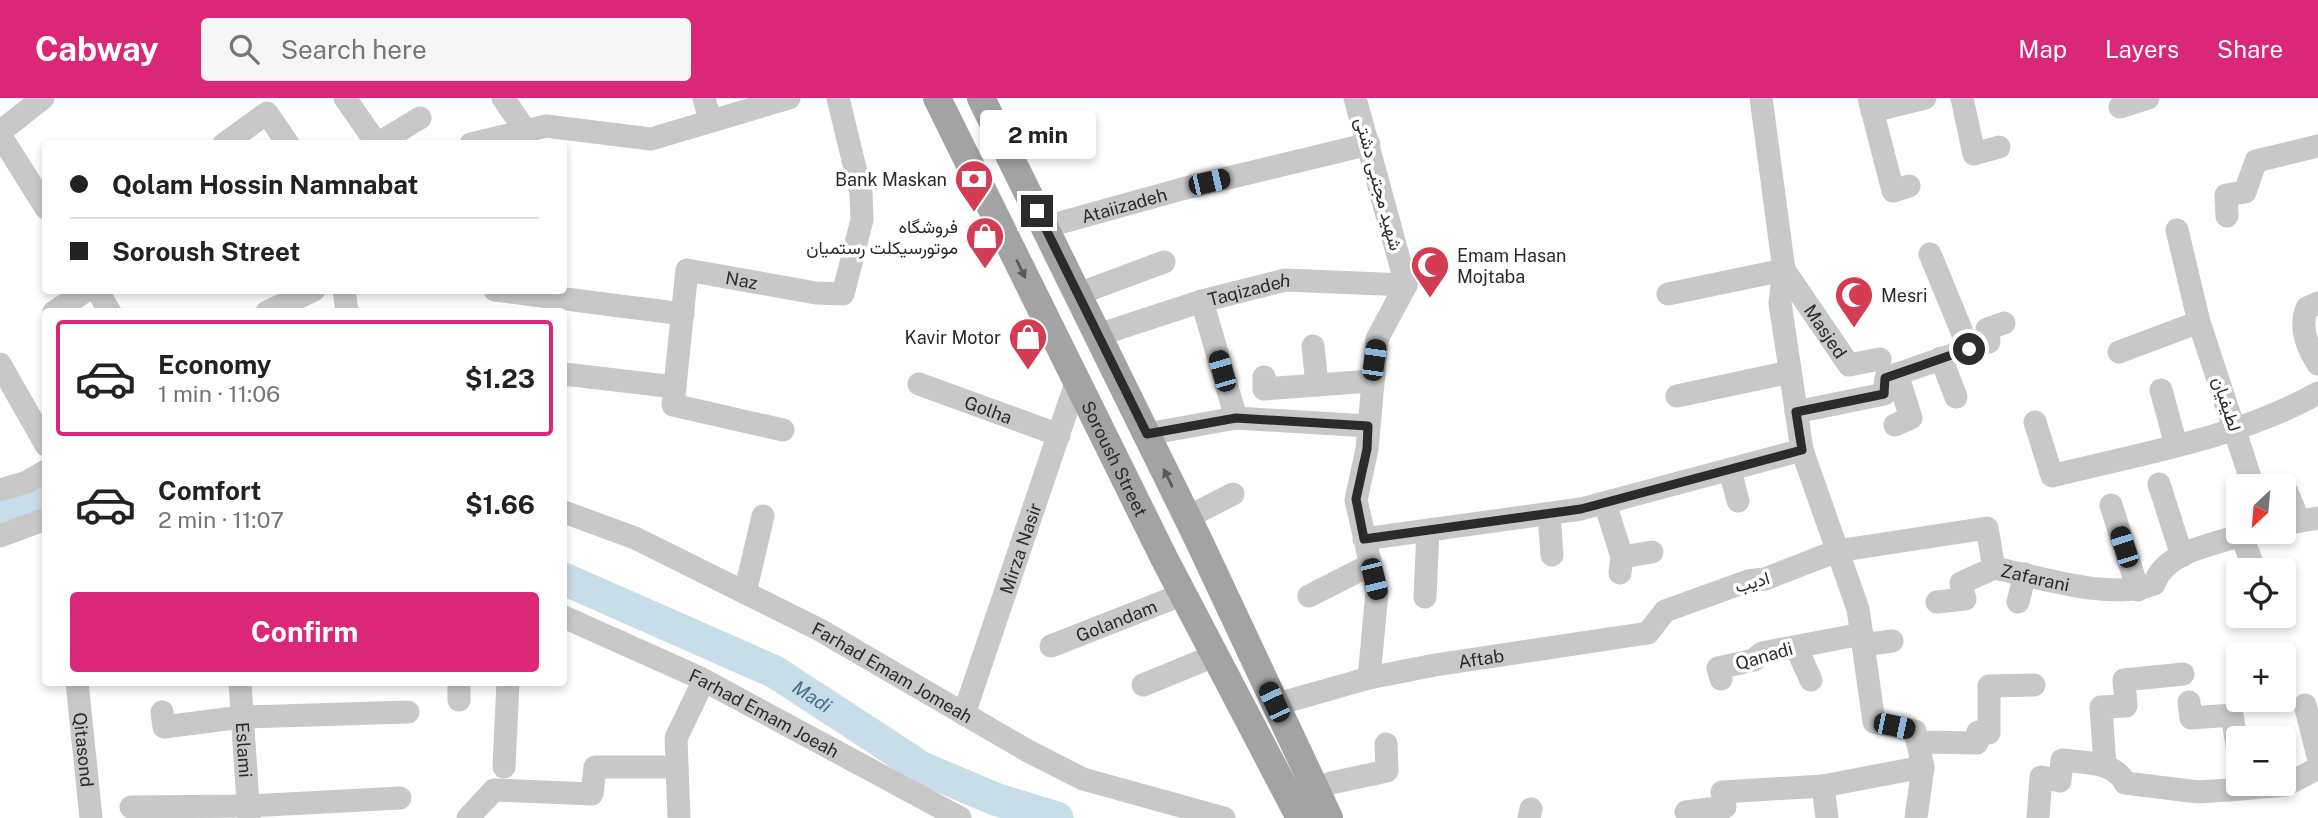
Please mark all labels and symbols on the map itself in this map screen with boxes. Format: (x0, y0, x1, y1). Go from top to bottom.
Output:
callout: 2 min (979, 109, 1095, 158)
street label: شهید مجتبی دشتی (1350, 115, 1407, 253)
bank icon: Bank Maskan (953, 158, 995, 213)
car (1187, 167, 1232, 197)
place label: Bank Maskan (835, 169, 947, 190)
street label: Ataiizadeh (1079, 183, 1169, 227)
route end (1021, 195, 1053, 227)
shop icon: فروشگاه موتورسیکلت رستمیان (964, 215, 1006, 270)
place label: فروشگاه موتورسیکلت رستمیان (806, 216, 958, 259)
mosque icon: Emam Hasan Mojtaba (1409, 244, 1451, 299)
place label: Emam Hasan Mojtaba (1457, 245, 1566, 287)
one-way arrow (1015, 259, 1027, 279)
street label: Naz (724, 267, 759, 293)
street label: Taqizadeh (1205, 269, 1291, 310)
mosque icon: Mesri (1833, 274, 1875, 329)
place label: Mesri (1881, 285, 1928, 306)
street label: Masjed (1800, 300, 1852, 362)
shop icon: Kavir Motor (1007, 316, 1049, 371)
place label: Kavir Motor (905, 327, 1001, 348)
route start (1953, 333, 1985, 365)
car (1361, 338, 1388, 382)
car (1207, 348, 1238, 394)
street label: لطیفیان (2208, 374, 2246, 434)
street label: Golha (962, 391, 1015, 428)
street label: Soroush Street (1078, 397, 1152, 520)
one-way arrow (1163, 468, 1174, 488)
north arrow (2226, 474, 2296, 544)
street label: Mirza Nasir (995, 500, 1045, 597)
car (2108, 524, 2141, 570)
car (1359, 556, 1390, 602)
street label: Zafarani (1999, 559, 2071, 595)
street label: ادیب (1732, 567, 1772, 597)
street label: Golandam (1073, 595, 1160, 646)
street label: Farhad Emam Jomeah (809, 617, 977, 727)
street label: Qanadi (1733, 638, 1795, 674)
street label: Aftab (1457, 644, 1505, 672)
street label: Farhad Emam Joeah (686, 664, 843, 761)
water label: Madi (789, 676, 836, 717)
car (1256, 679, 1293, 725)
street label: Qitasond (70, 711, 98, 788)
car (1872, 711, 1917, 741)
street label: Eslami (232, 721, 257, 778)

